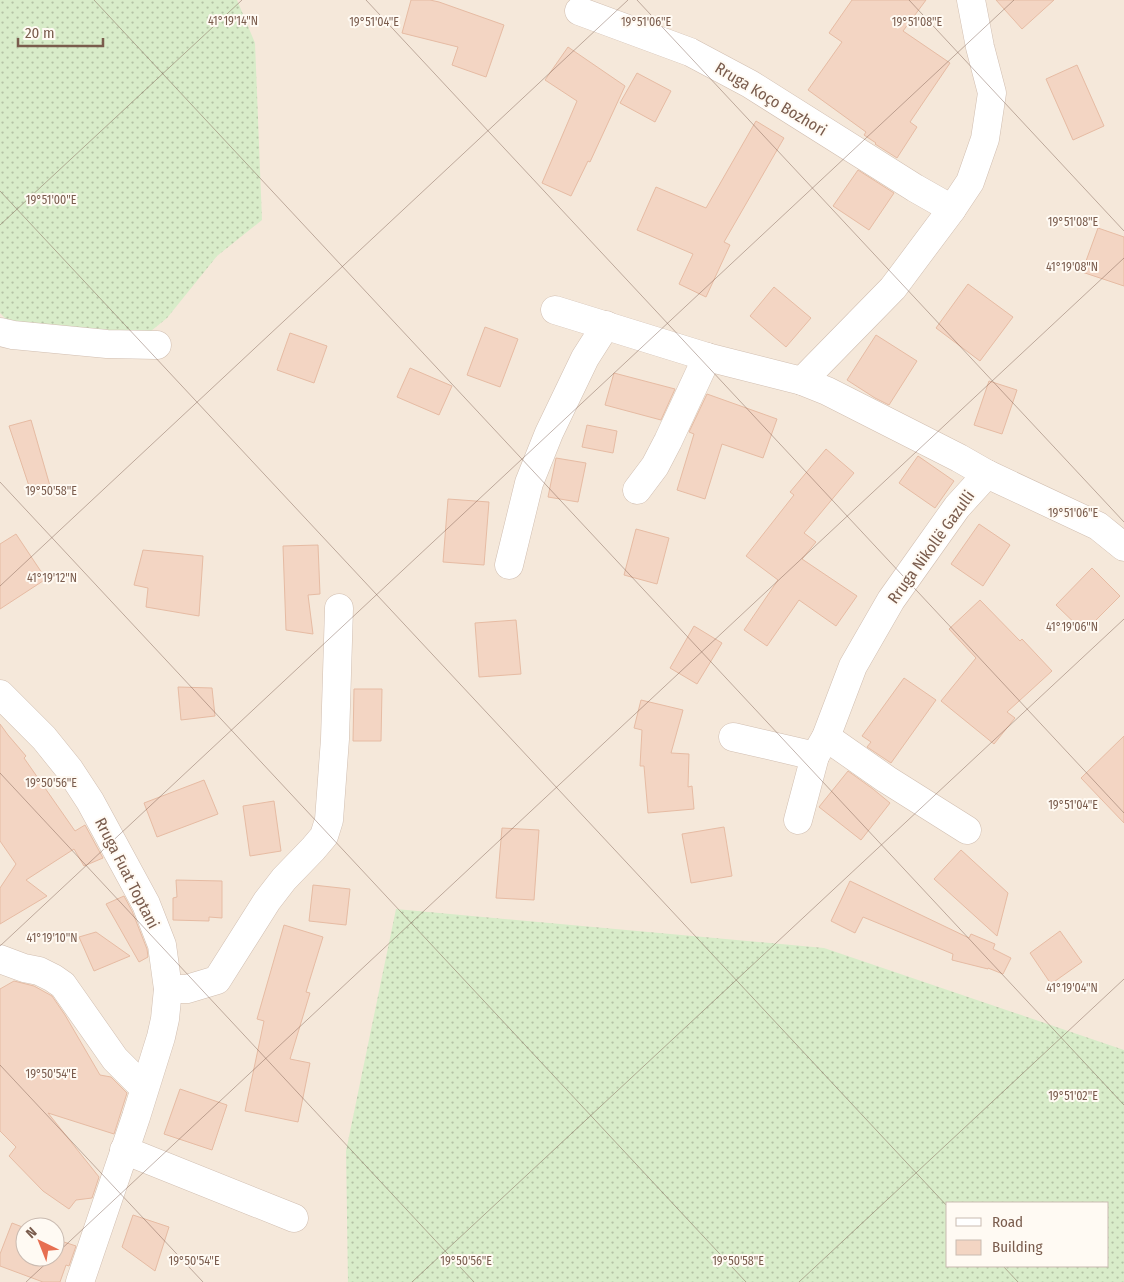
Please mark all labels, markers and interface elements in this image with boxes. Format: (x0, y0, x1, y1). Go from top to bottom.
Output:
text: 41°19'14"N (208, 14, 258, 28)
scale bar (18, 15, 102, 47)
text: 19°51'04"E (349, 15, 399, 29)
text: 19°51'06"E (621, 15, 671, 29)
text: 19°51'08"E (892, 15, 943, 29)
text: 20 m (25, 24, 55, 42)
street label: Rruga Koço Bozhori (712, 58, 830, 140)
text: 19°51'00"E (26, 193, 77, 207)
text: 19°51'08"E (1048, 215, 1099, 229)
text: 41°19'08"N (1046, 260, 1098, 274)
text: 19°50'58"E (25, 484, 77, 498)
street label: Rruga Nikollë Gazulli (884, 487, 978, 607)
text: 19°51'06"E (1048, 506, 1098, 520)
text: 41°19'12"N (27, 571, 77, 585)
text: 41°19'06"N (1046, 620, 1098, 634)
text: 19°50'56"E (25, 776, 77, 790)
text: 19°51'04"E (1048, 798, 1098, 812)
street label: Rruga Fuat Toptani (91, 814, 163, 932)
text: 41°19'10"N (26, 931, 78, 945)
text: 41°19'04"N (1046, 981, 1098, 995)
text: 19°50'54"E (25, 1067, 77, 1081)
text: 19°51'02"E (1048, 1089, 1098, 1103)
legend (946, 1202, 1109, 1267)
text: Road (992, 1213, 1023, 1231)
north arrow (15, 1217, 65, 1267)
text: N (23, 1224, 40, 1242)
text: Building (992, 1238, 1043, 1256)
text: 19°50'54"E (168, 1254, 220, 1268)
text: 19°50'56"E (440, 1254, 492, 1268)
text: 19°50'58"E (712, 1254, 764, 1268)

